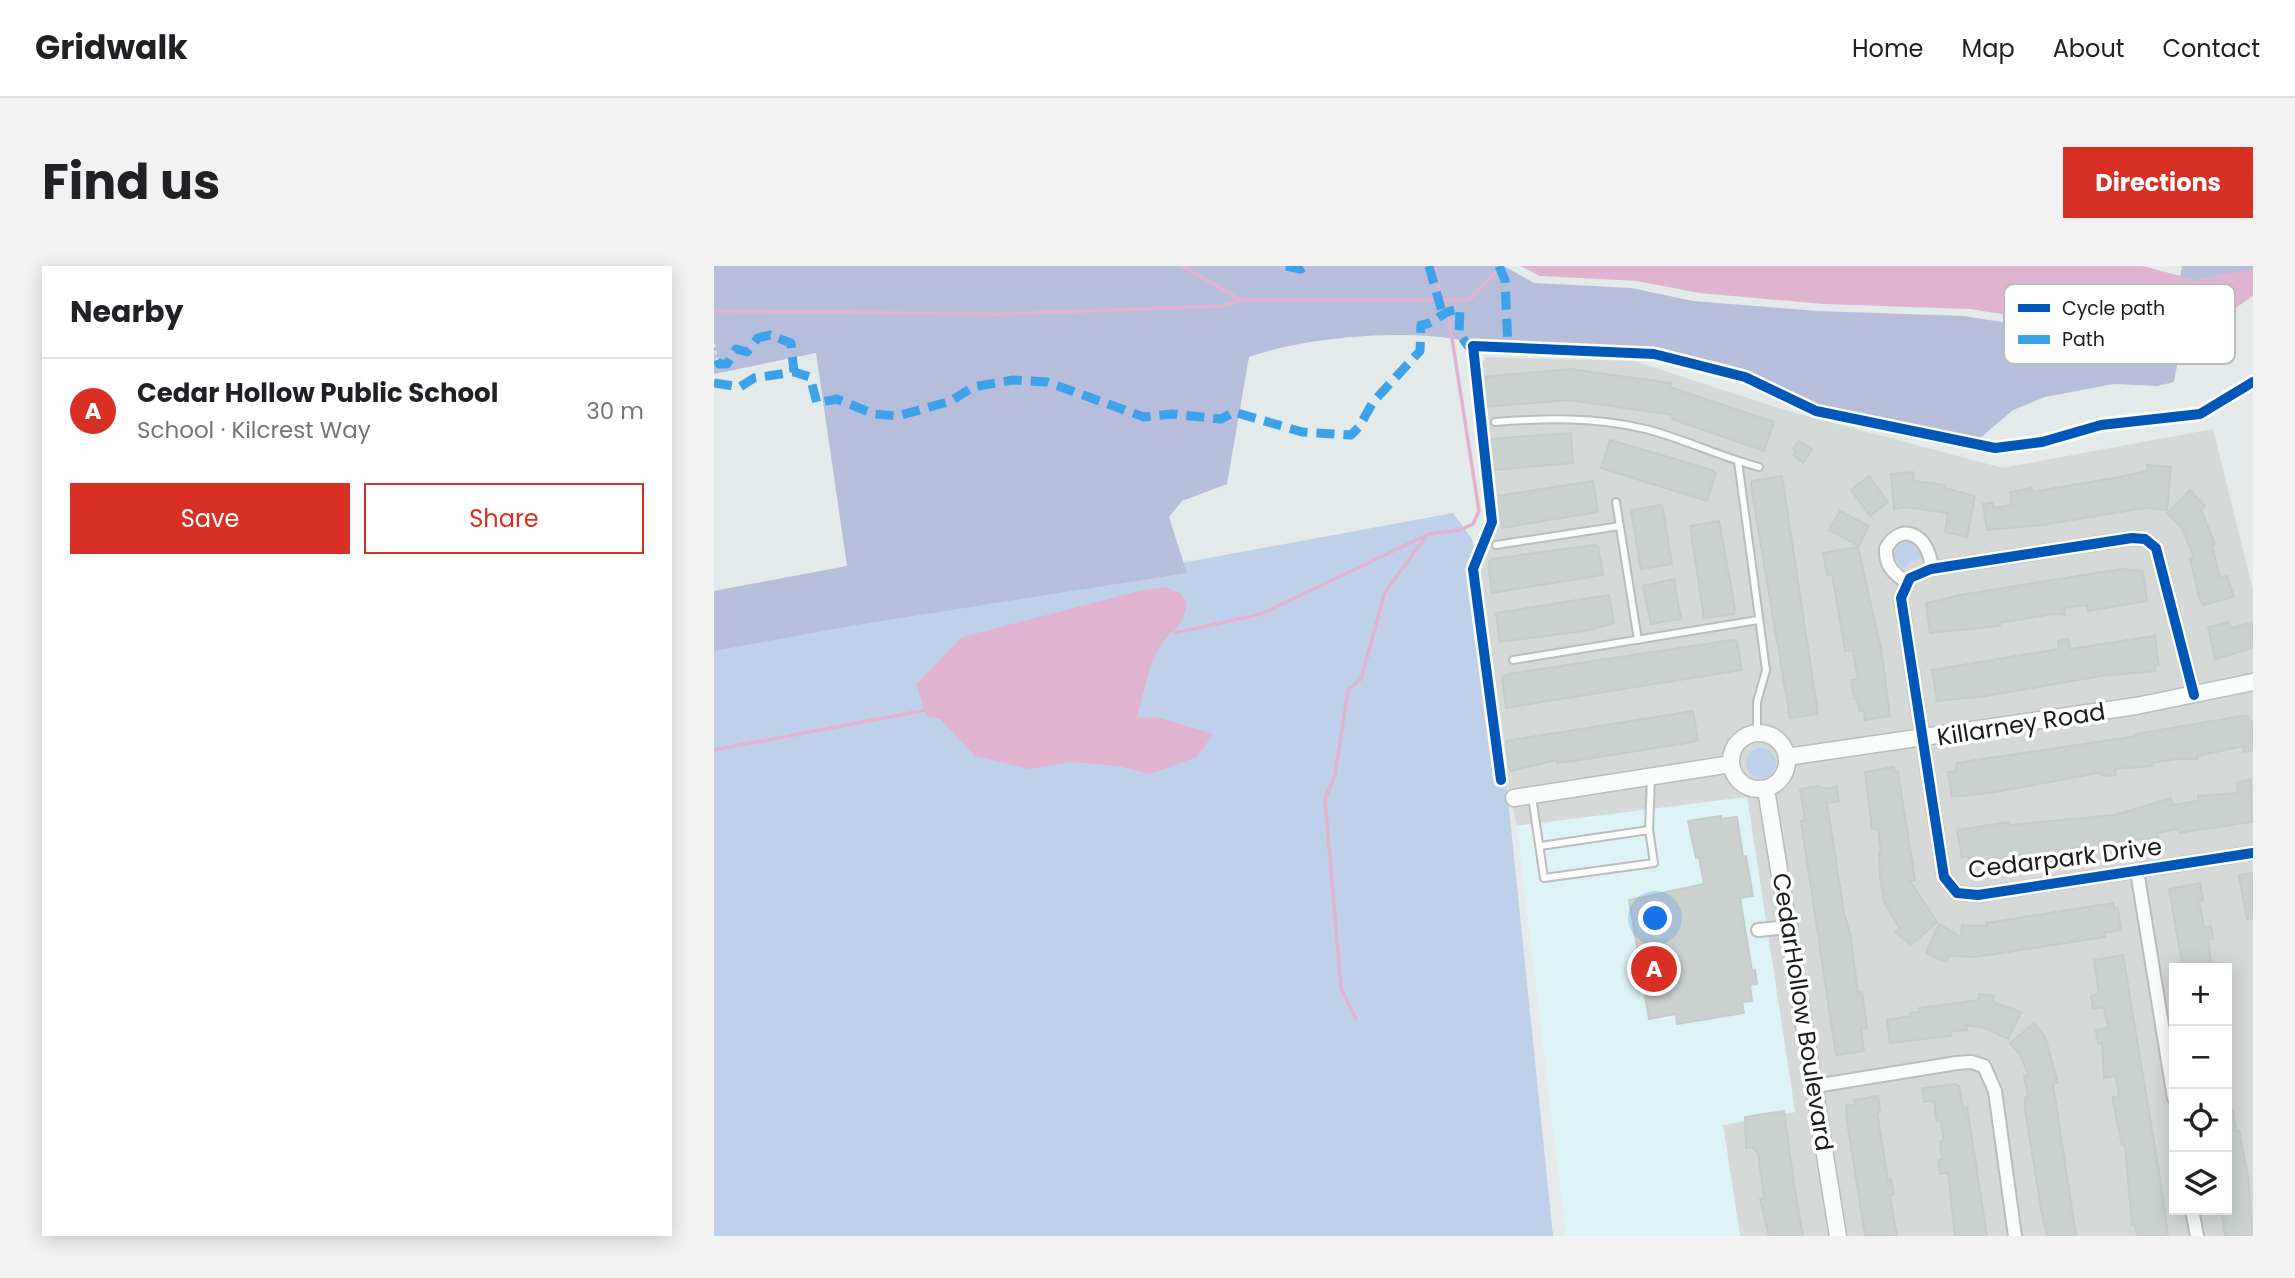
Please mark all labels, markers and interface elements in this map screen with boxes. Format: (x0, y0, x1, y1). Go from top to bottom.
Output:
text: Gridwalk (35, 24, 188, 71)
text: Home (1852, 32, 1924, 65)
text: Map (1962, 32, 2015, 65)
text: About (2053, 32, 2124, 65)
text: Contact (2162, 32, 2260, 65)
button: Directions (2063, 147, 2253, 218)
text: Find us (42, 148, 220, 216)
legend (2004, 284, 2235, 364)
text: Nearby (70, 290, 184, 333)
text: Cycle path (2062, 295, 2165, 322)
text: Path (2062, 326, 2105, 353)
text: Cedar Hollow Public School (137, 375, 498, 411)
text: A (85, 395, 101, 427)
text: 30 m (586, 395, 644, 427)
text: School · Kilcrest Way (137, 414, 371, 446)
button: Save (70, 483, 350, 554)
button: Share (364, 483, 644, 554)
street label: Killarney Road (1935, 694, 2107, 754)
street label: Cedarpark Drive (1966, 830, 2164, 886)
street label: CedarHollow Boulevard (1765, 871, 1841, 1153)
your location (1638, 901, 1672, 935)
pin: A (1631, 943, 1677, 995)
map controls (2169, 963, 2232, 1215)
button: + (2169, 963, 2232, 1026)
button: − (2169, 1026, 2232, 1089)
button: locate (2169, 1089, 2232, 1152)
button: layers (2169, 1152, 2232, 1215)

